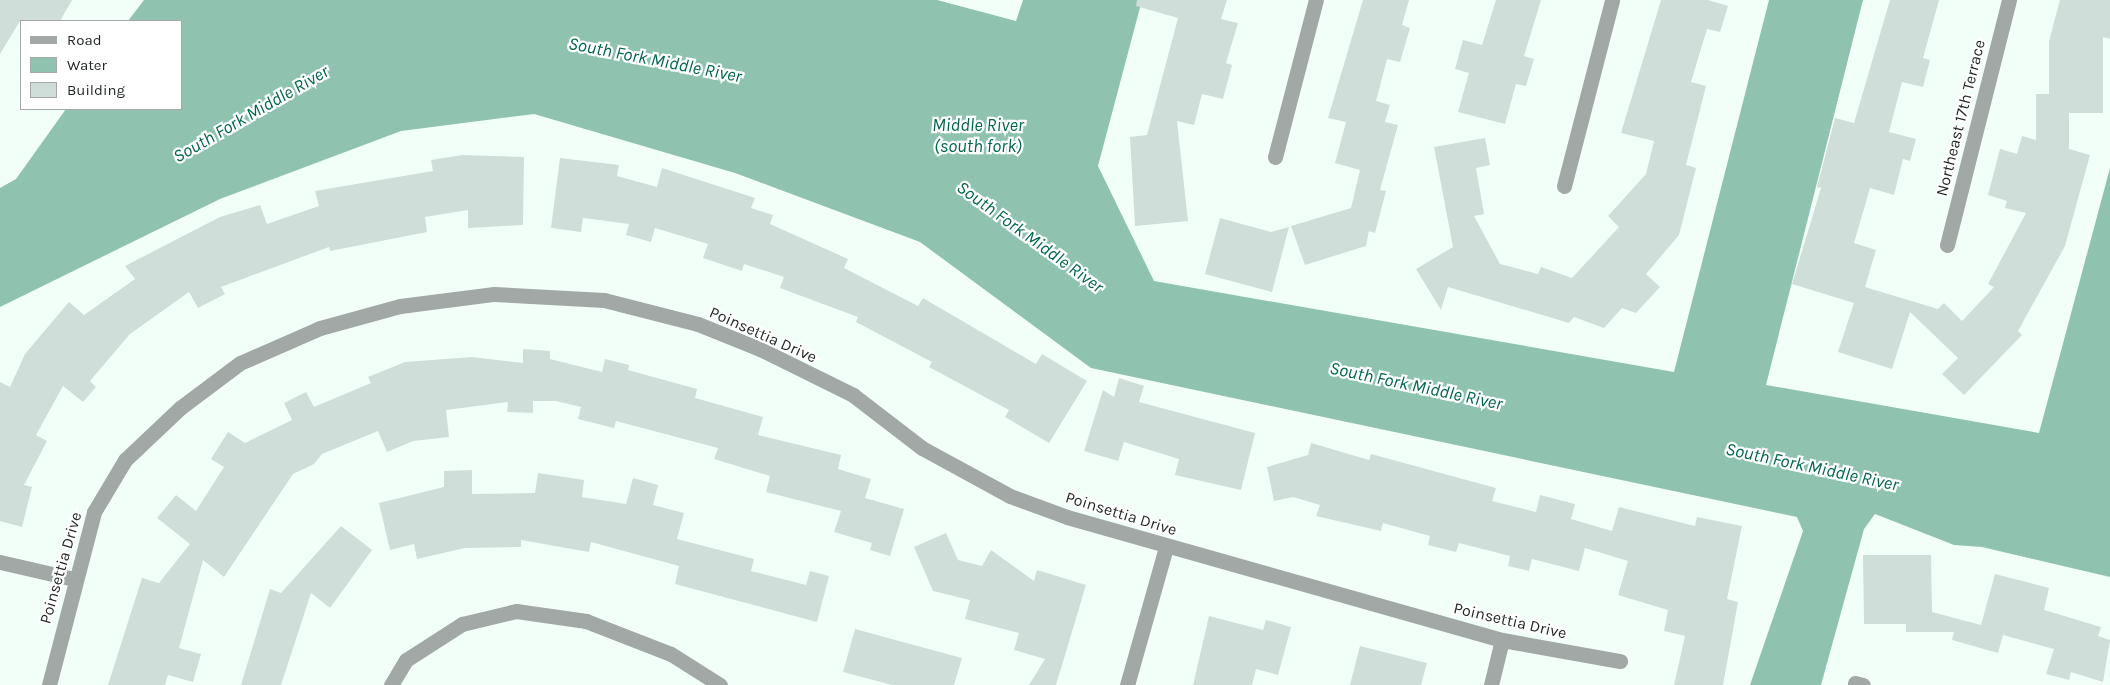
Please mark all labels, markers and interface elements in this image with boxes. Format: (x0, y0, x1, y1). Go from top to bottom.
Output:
legend (20, 20, 182, 110)
text: Road (67, 31, 102, 49)
water label: South Fork Middle River (566, 33, 744, 87)
street label: Northeast 17th Terrace (1932, 38, 1990, 198)
text: Water (67, 56, 107, 74)
water label: South Fork Middle River (169, 61, 333, 167)
text: Building (67, 81, 125, 99)
water label: Middle River (south fork) (932, 115, 1024, 158)
water label: South Fork Middle River (952, 176, 1108, 298)
street label: Poinsettia Drive (706, 303, 820, 367)
water label: South Fork Middle River (1328, 357, 1504, 415)
water label: South Fork Middle River (1724, 438, 1900, 496)
street label: Poinsettia Drive (1063, 488, 1179, 540)
street label: Poinsettia Drive (36, 510, 86, 626)
street label: Poinsettia Drive (1452, 599, 1568, 643)

